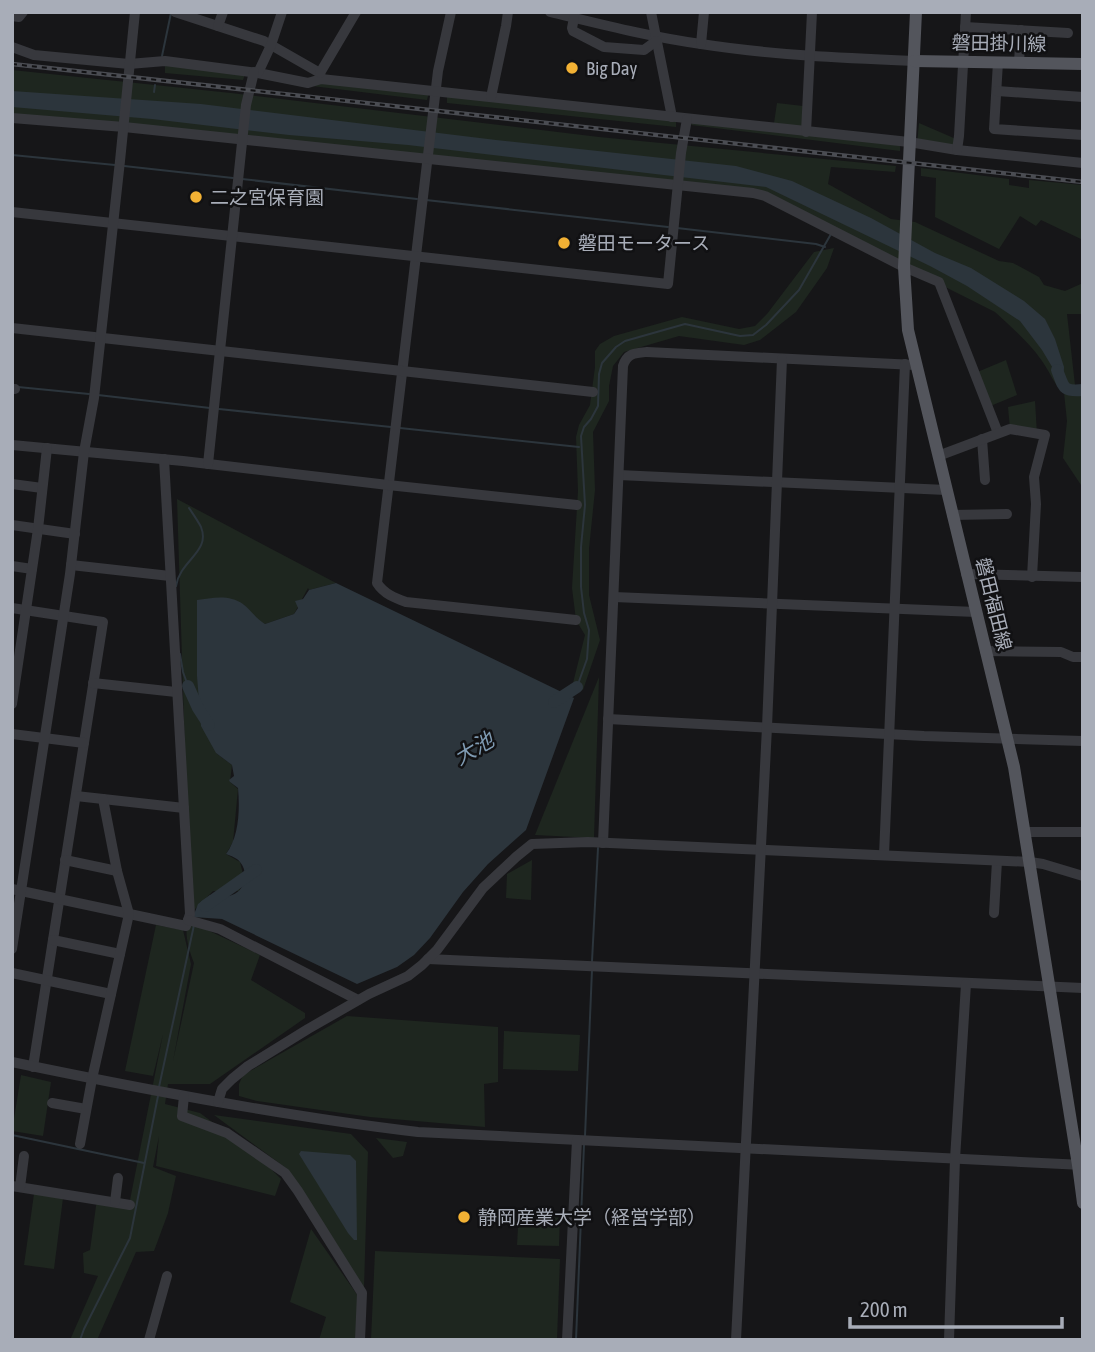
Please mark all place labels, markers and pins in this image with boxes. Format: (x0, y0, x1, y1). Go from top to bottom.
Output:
place label: Big Day (586, 57, 638, 79)
marker: Big Day (564, 60, 580, 76)
place label: 二之宮保育園 (210, 186, 324, 208)
marker: 二之宮保育園 (188, 189, 204, 205)
place label: 磐田モータース (578, 232, 710, 254)
marker: 磐田モータース (556, 235, 572, 251)
place label: 静岡産業大学（経営学部） (478, 1206, 706, 1228)
marker: 静岡産業大学（経営学部） (456, 1209, 472, 1225)

